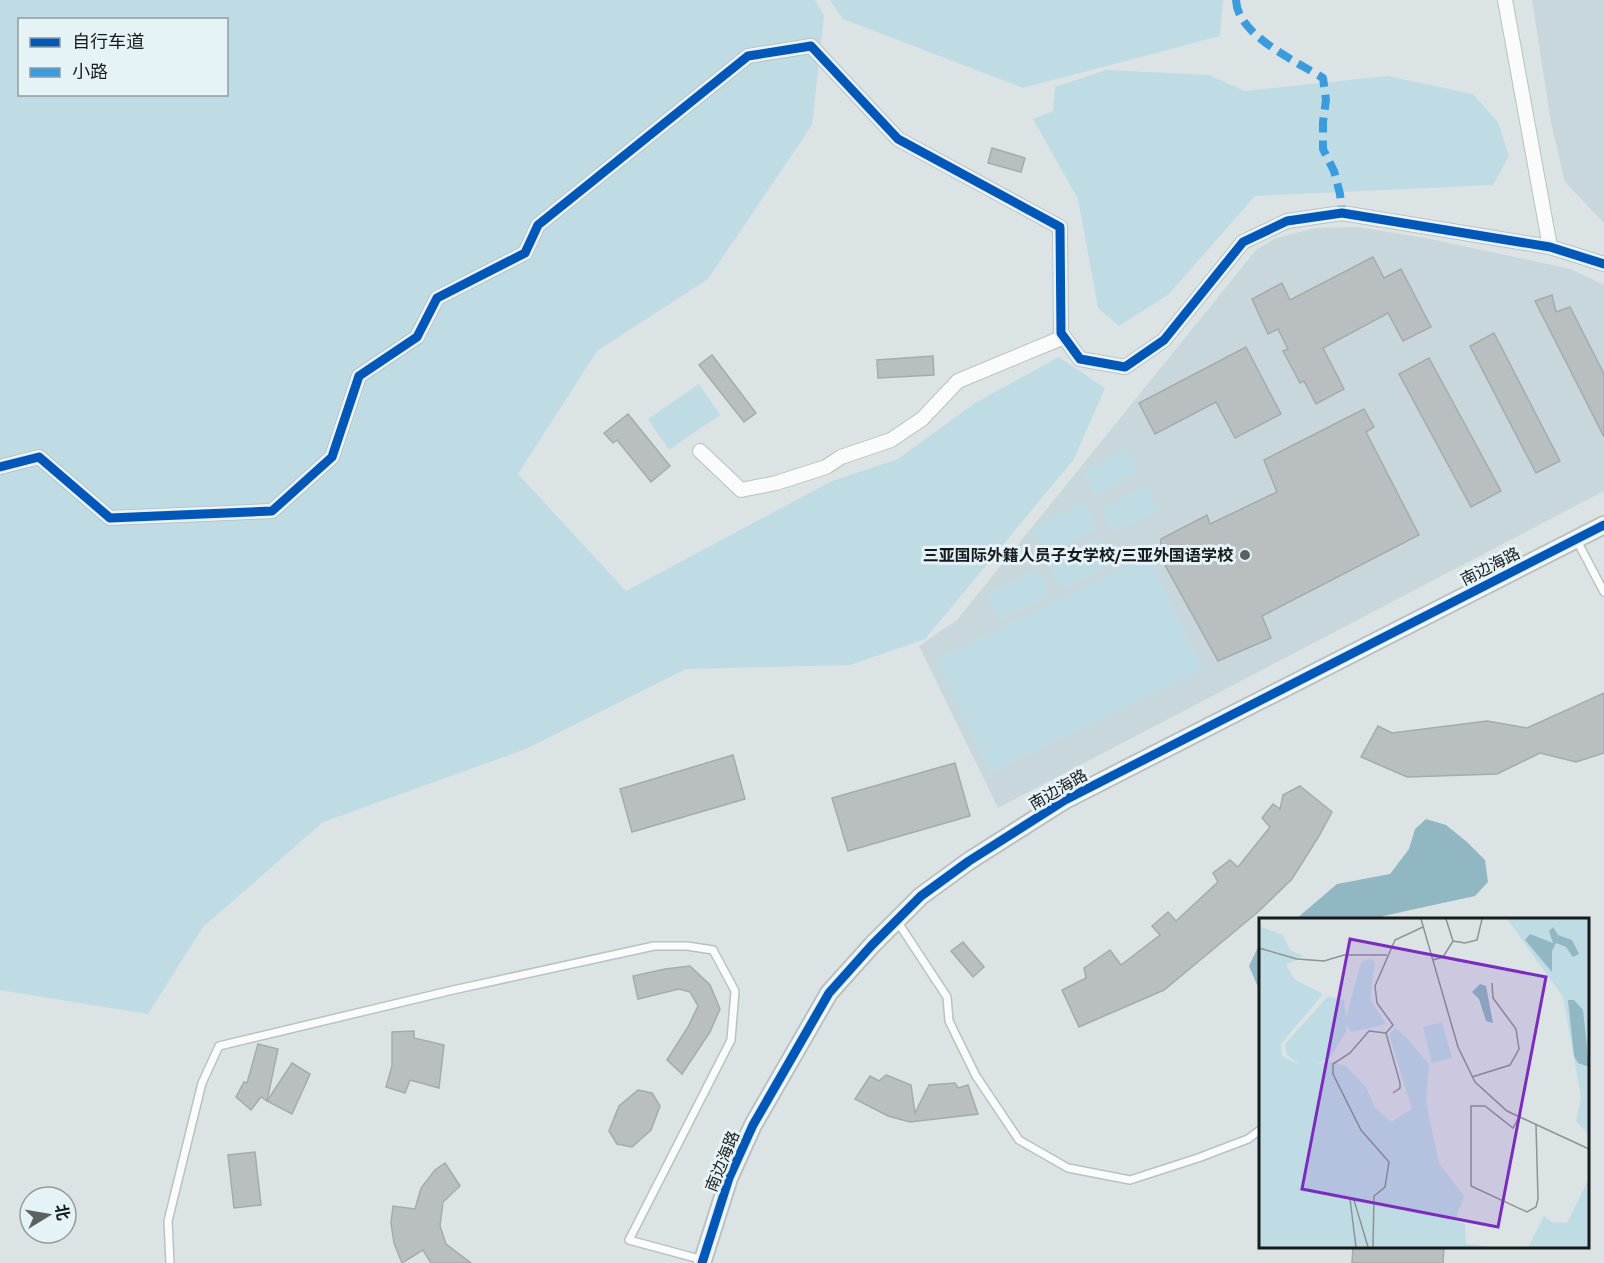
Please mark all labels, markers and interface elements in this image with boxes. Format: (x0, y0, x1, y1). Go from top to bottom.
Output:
legend (18, 18, 228, 96)
text: 自行车道 (72, 30, 144, 53)
text: 小路 (72, 60, 108, 83)
street label: 南边海路 (1457, 543, 1524, 590)
place label: 三亚国际外籍人员子女学校/三亚外国语学校 (923, 545, 1234, 566)
marker: 三亚国际外籍人员子女学校/三亚外国语学校 (1238, 548, 1252, 562)
street label: 南边海路 (1025, 764, 1091, 815)
inset map (1259, 918, 1589, 1248)
street label: 南边海路 (701, 1128, 744, 1195)
north arrow (18, 1185, 78, 1245)
text: 北 (50, 1202, 74, 1222)

